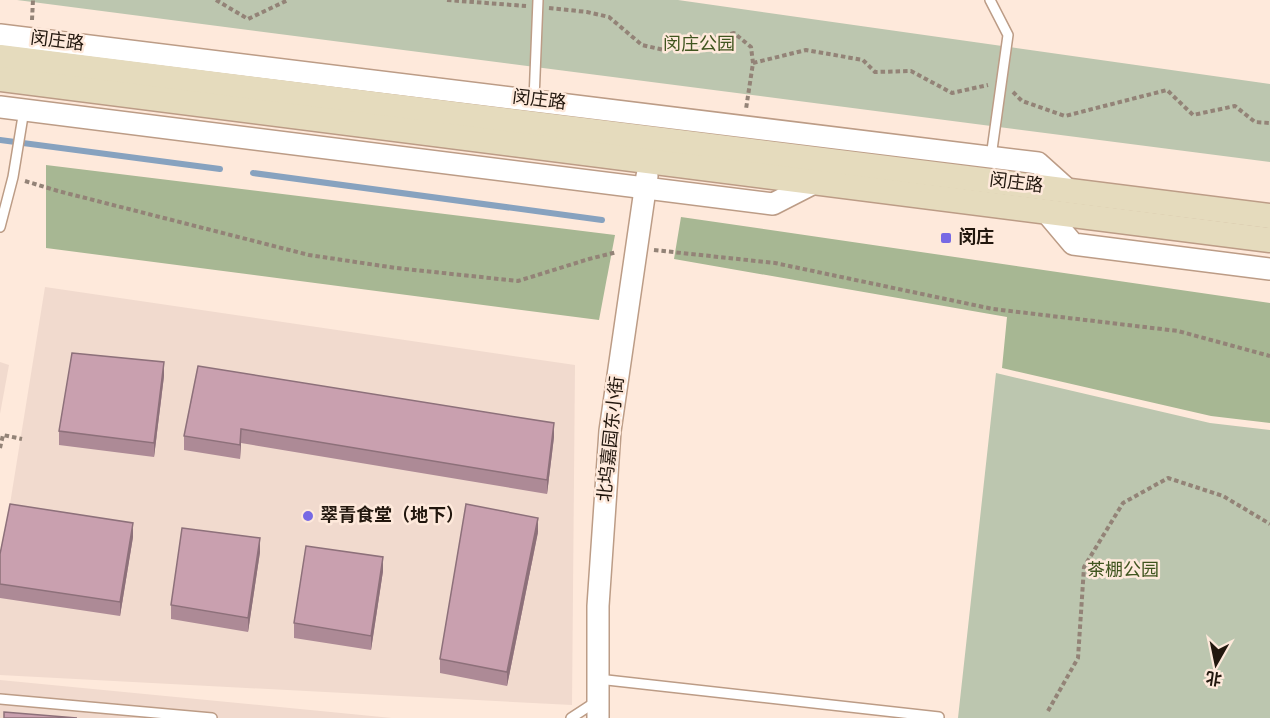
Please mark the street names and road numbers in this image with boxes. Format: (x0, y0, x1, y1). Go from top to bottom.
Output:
street label: 闵庄路 (29, 27, 85, 57)
street label: 闵庄路 (511, 86, 567, 116)
street label: 闵庄路 (988, 169, 1044, 199)
street label: 北坞嘉园东小街 (594, 375, 630, 503)

